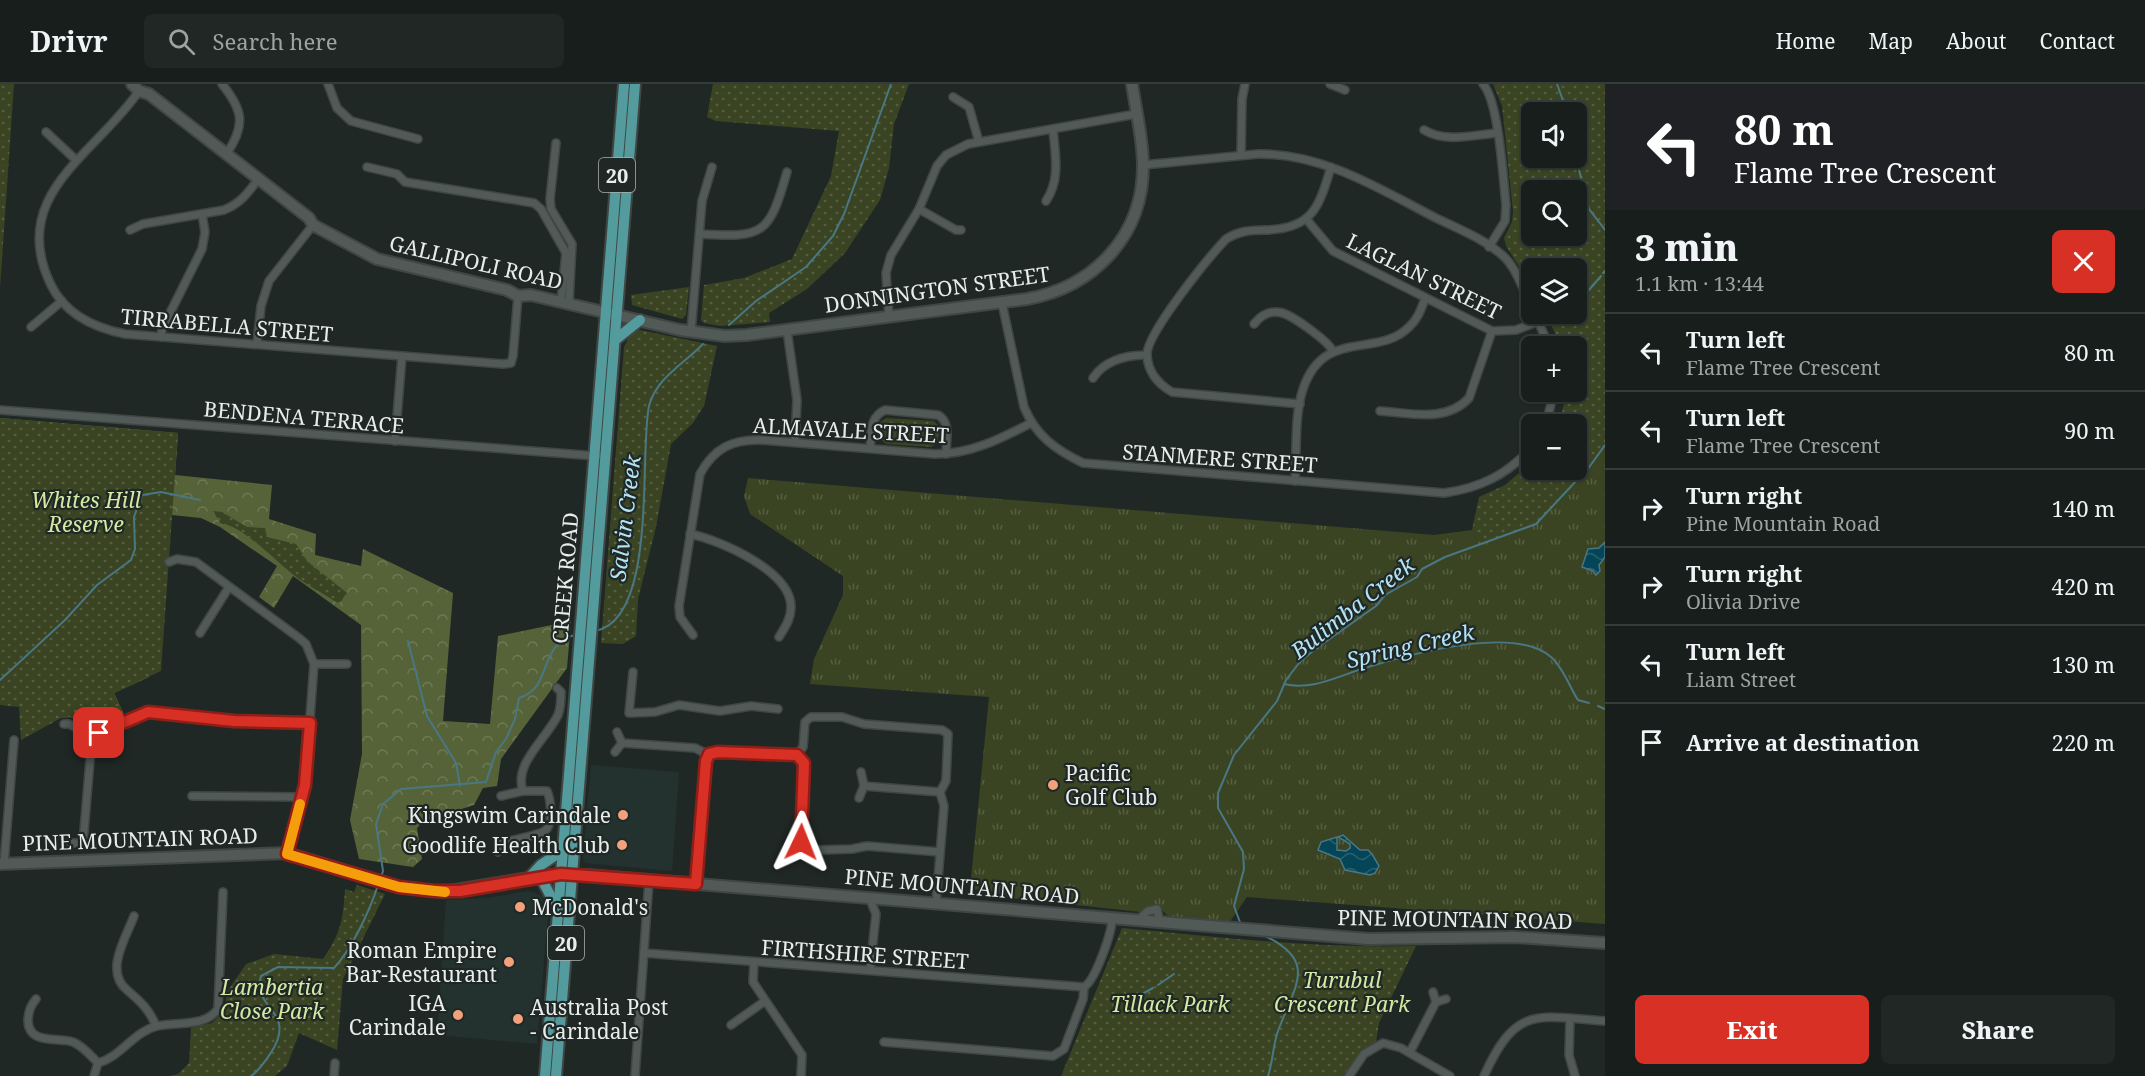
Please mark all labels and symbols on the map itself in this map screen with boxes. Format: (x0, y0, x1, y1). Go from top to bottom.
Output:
road number: 20 (599, 158, 635, 192)
street label: LAGLAN STREET (1342, 226, 1506, 326)
street label: GALLIPOLI ROAD (387, 228, 565, 296)
street label: DONNINGTON STREET (822, 259, 1052, 319)
street label: TIRRABELLA STREET (120, 302, 334, 348)
street label: BENDENA TERRACE (202, 394, 406, 440)
street label: ALMAVALE STREET (752, 411, 950, 449)
street label: STANMERE STREET (1122, 437, 1318, 479)
water label: Salvin Creek (601, 452, 647, 583)
park label: Whites Hill Reserve (31, 486, 142, 538)
street label: CREEK ROAD (545, 511, 585, 645)
water label: Bulimba Creek (1283, 548, 1421, 665)
water label: Spring Creek (1343, 615, 1478, 674)
pin (73, 707, 124, 758)
place label: Pacific Golf Club (1065, 759, 1157, 811)
marker: Pacific Golf Club (1046, 778, 1060, 792)
place label: Kingswim Carindale (408, 801, 611, 829)
marker: Kingswim Carindale (616, 808, 630, 822)
position arrow (769, 810, 833, 874)
street label: PINE MOUNTAIN ROAD (22, 821, 258, 857)
place label: Goodlife Health Club (402, 831, 610, 859)
marker: Goodlife Health Club (615, 838, 629, 852)
street label: PINE MOUNTAIN ROAD (843, 862, 1081, 910)
place label: McDonald's (532, 893, 648, 921)
marker: McDonald's (513, 900, 527, 914)
street label: PINE MOUNTAIN ROAD (1337, 903, 1573, 935)
road number: 20 (548, 926, 584, 960)
street label: FIRTHSHIRE STREET (760, 933, 970, 975)
place label: Roman Empire Bar-Restaurant (346, 936, 497, 988)
marker: Roman Empire Bar-Restaurant (502, 955, 516, 969)
park label: Turubul Crescent Park (1274, 966, 1411, 1018)
park label: Lambertia Close Park (220, 973, 325, 1025)
place label: IGA Carindale (349, 989, 446, 1041)
park label: Tillack Park (1111, 990, 1230, 1018)
place label: Australia Post - Carindale (530, 993, 668, 1045)
marker: IGA Carindale (451, 1008, 465, 1022)
marker: Australia Post - Carindale (511, 1012, 525, 1026)

